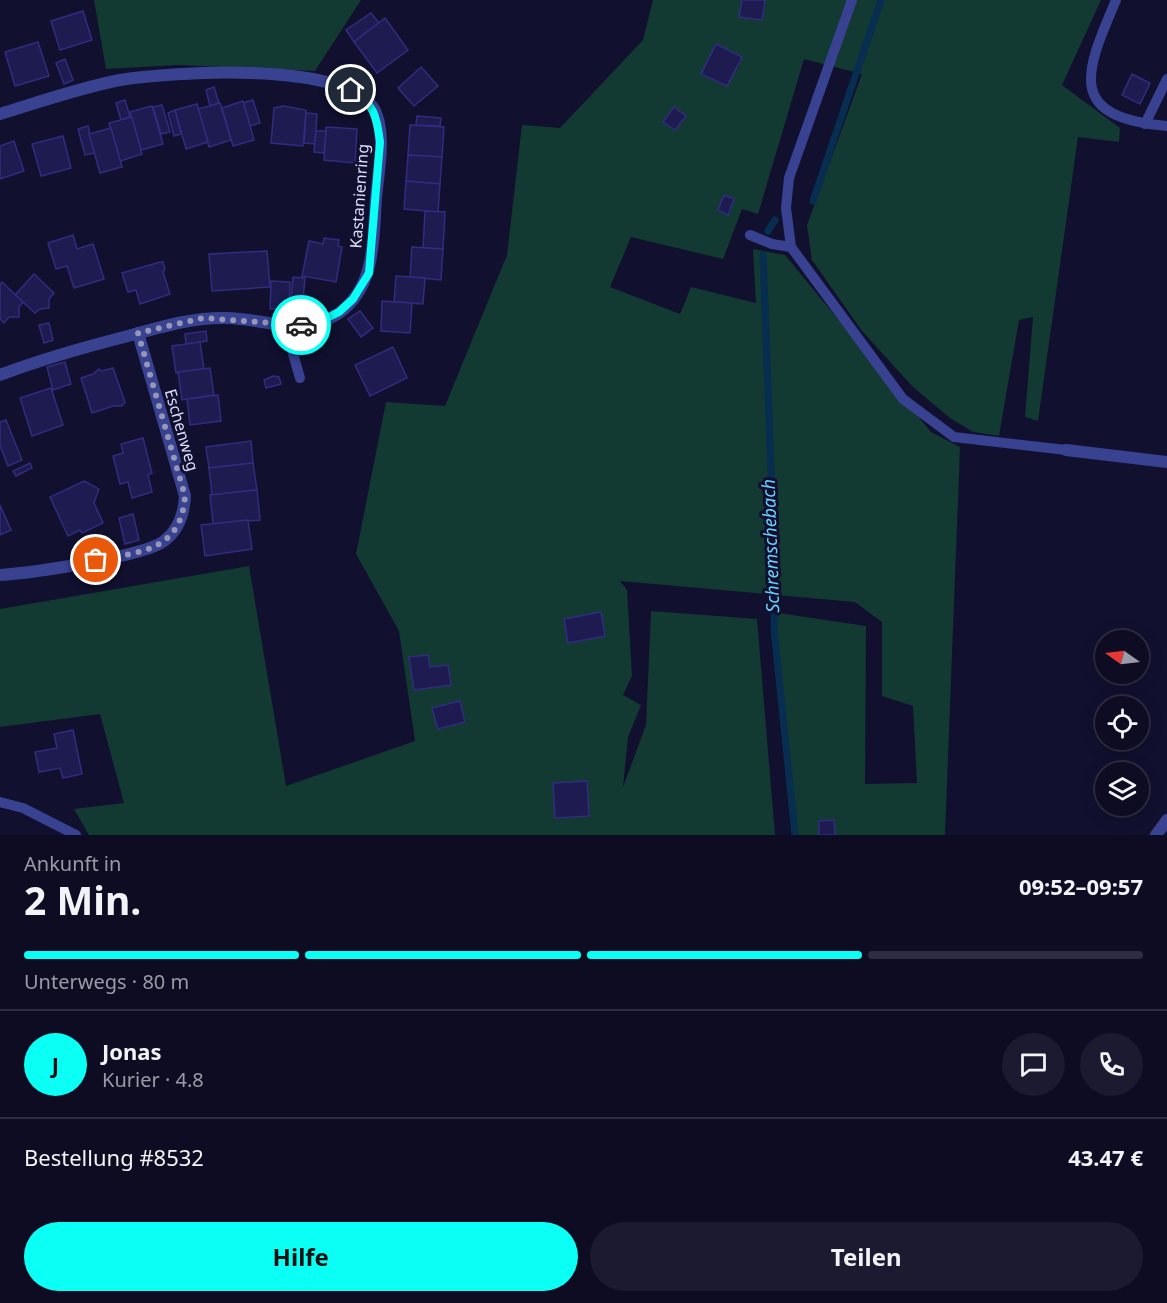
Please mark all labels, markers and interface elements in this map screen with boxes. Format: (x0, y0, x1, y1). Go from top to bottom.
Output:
pin (325, 64, 376, 115)
icon: home (334, 73, 367, 106)
street label: Kastanienring (344, 143, 374, 249)
courier (271, 295, 331, 355)
icon: car (285, 309, 318, 342)
street label: Eschenweg (160, 386, 204, 474)
water label: Schremschebach (756, 479, 784, 613)
pin (70, 534, 121, 585)
icon: bag (79, 543, 112, 576)
north arrow (1095, 630, 1149, 684)
map controls (1095, 630, 1149, 816)
button: locate (1095, 696, 1149, 750)
button: layers (1095, 762, 1149, 816)
text: Ankunft in (24, 850, 121, 877)
text: 09:52–09:57 (1019, 871, 1143, 901)
text: 2 Min. (24, 873, 141, 926)
text: Unterwegs · 80 m (24, 968, 189, 995)
button: chat (1002, 1033, 1065, 1096)
button: phone (1080, 1033, 1143, 1096)
text: Jonas (102, 1036, 162, 1066)
text: J (52, 1049, 59, 1079)
text: Kurier · 4.8 (102, 1066, 204, 1093)
text: Bestellung #8532 (24, 1142, 204, 1172)
text: 43.47 € (1068, 1142, 1143, 1172)
button: Hilfe (24, 1222, 578, 1291)
button: Teilen (590, 1222, 1143, 1291)

